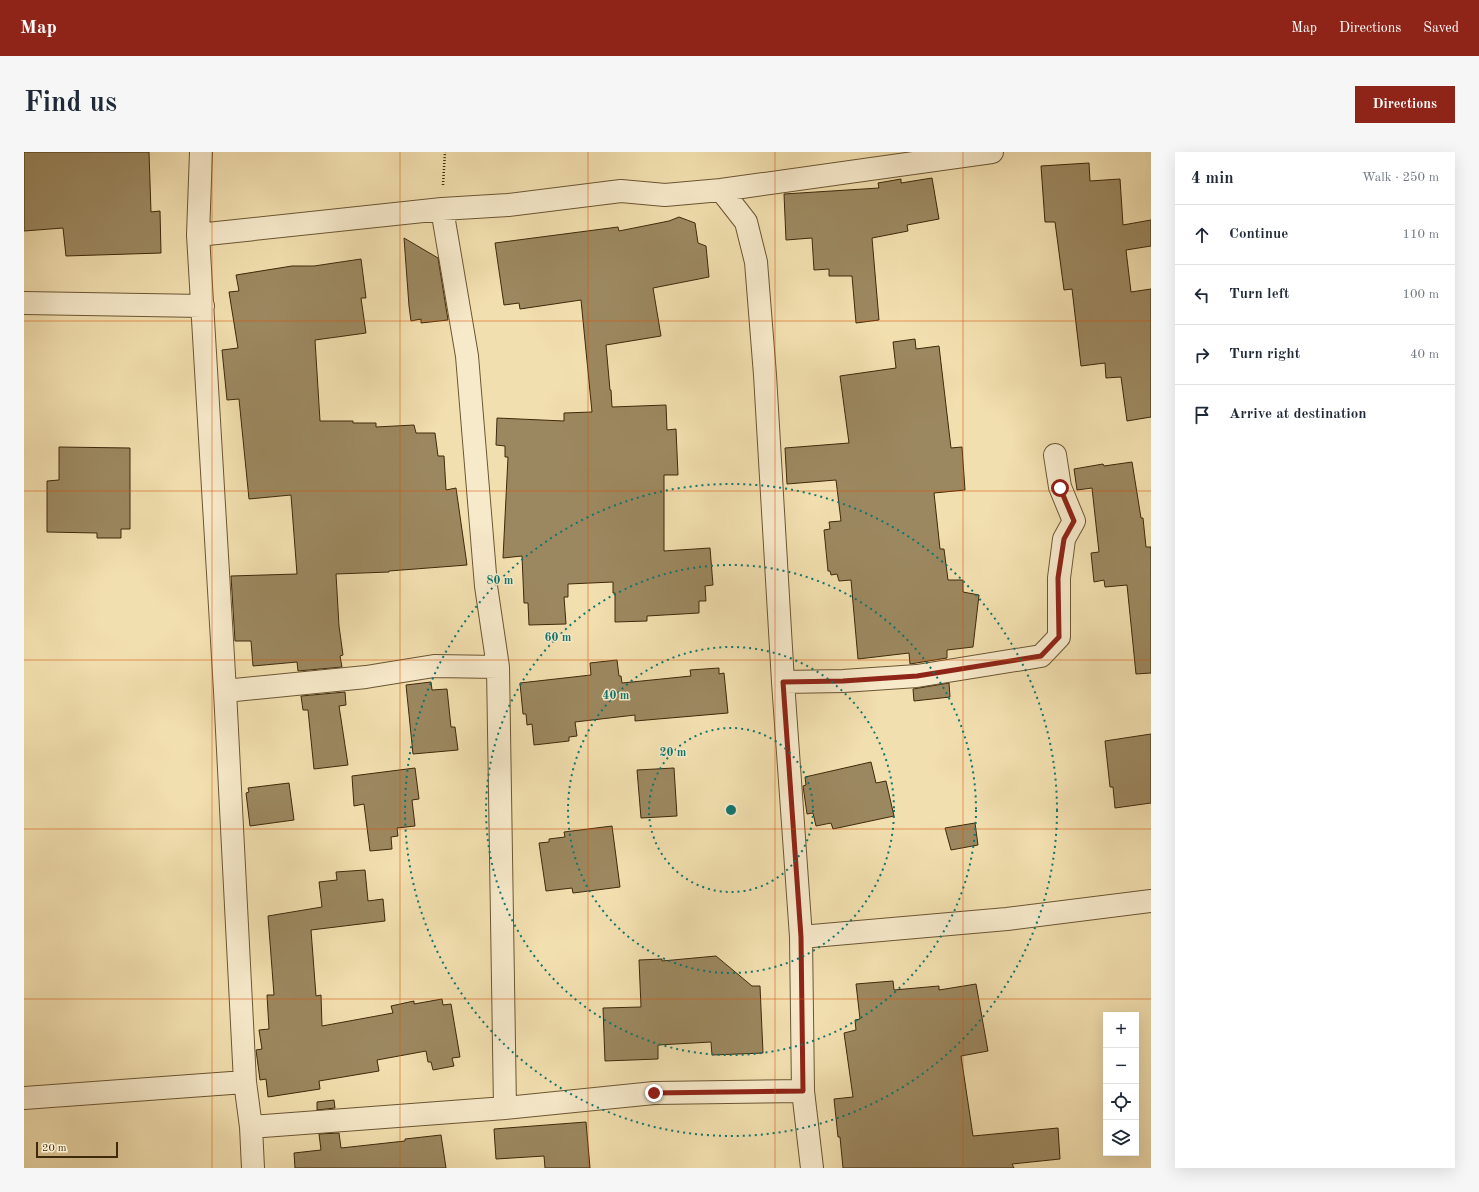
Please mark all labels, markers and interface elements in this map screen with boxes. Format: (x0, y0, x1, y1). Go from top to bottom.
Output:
text: Map (20, 19, 57, 38)
text: Map (1291, 21, 1317, 35)
text: Directions (1339, 21, 1401, 35)
text: Saved (1423, 21, 1459, 35)
button: Directions (1355, 86, 1455, 123)
text: Find us (24, 90, 117, 118)
text: 4 min (1191, 170, 1234, 187)
text: Walk · 250 m (1362, 171, 1439, 184)
icon: ahead (1191, 224, 1213, 246)
text: Continue (1229, 227, 1288, 242)
text: 110 m (1402, 228, 1439, 241)
icon: left (1191, 284, 1213, 306)
text: Turn left (1229, 287, 1289, 302)
text: 100 m (1402, 288, 1439, 301)
icon: right (1191, 344, 1213, 366)
text: Turn right (1229, 347, 1300, 362)
text: 40 m (1410, 348, 1439, 361)
icon: arrive (1191, 404, 1213, 426)
text: Arrive at destination (1229, 407, 1367, 422)
route start (1051, 479, 1069, 497)
text: 80 m (487, 575, 514, 587)
text: 60 m (545, 632, 572, 644)
text: 40 m (603, 690, 630, 702)
text: 20 m (660, 747, 687, 759)
centre of rings (724, 803, 738, 817)
map controls (1103, 1012, 1139, 1156)
button: + (1103, 1012, 1139, 1048)
button: − (1103, 1048, 1139, 1084)
route end (645, 1084, 663, 1102)
button: locate (1103, 1084, 1139, 1120)
button: layers (1103, 1120, 1139, 1156)
scale bar (36, 1140, 118, 1159)
text: 20 m (42, 1143, 67, 1154)

